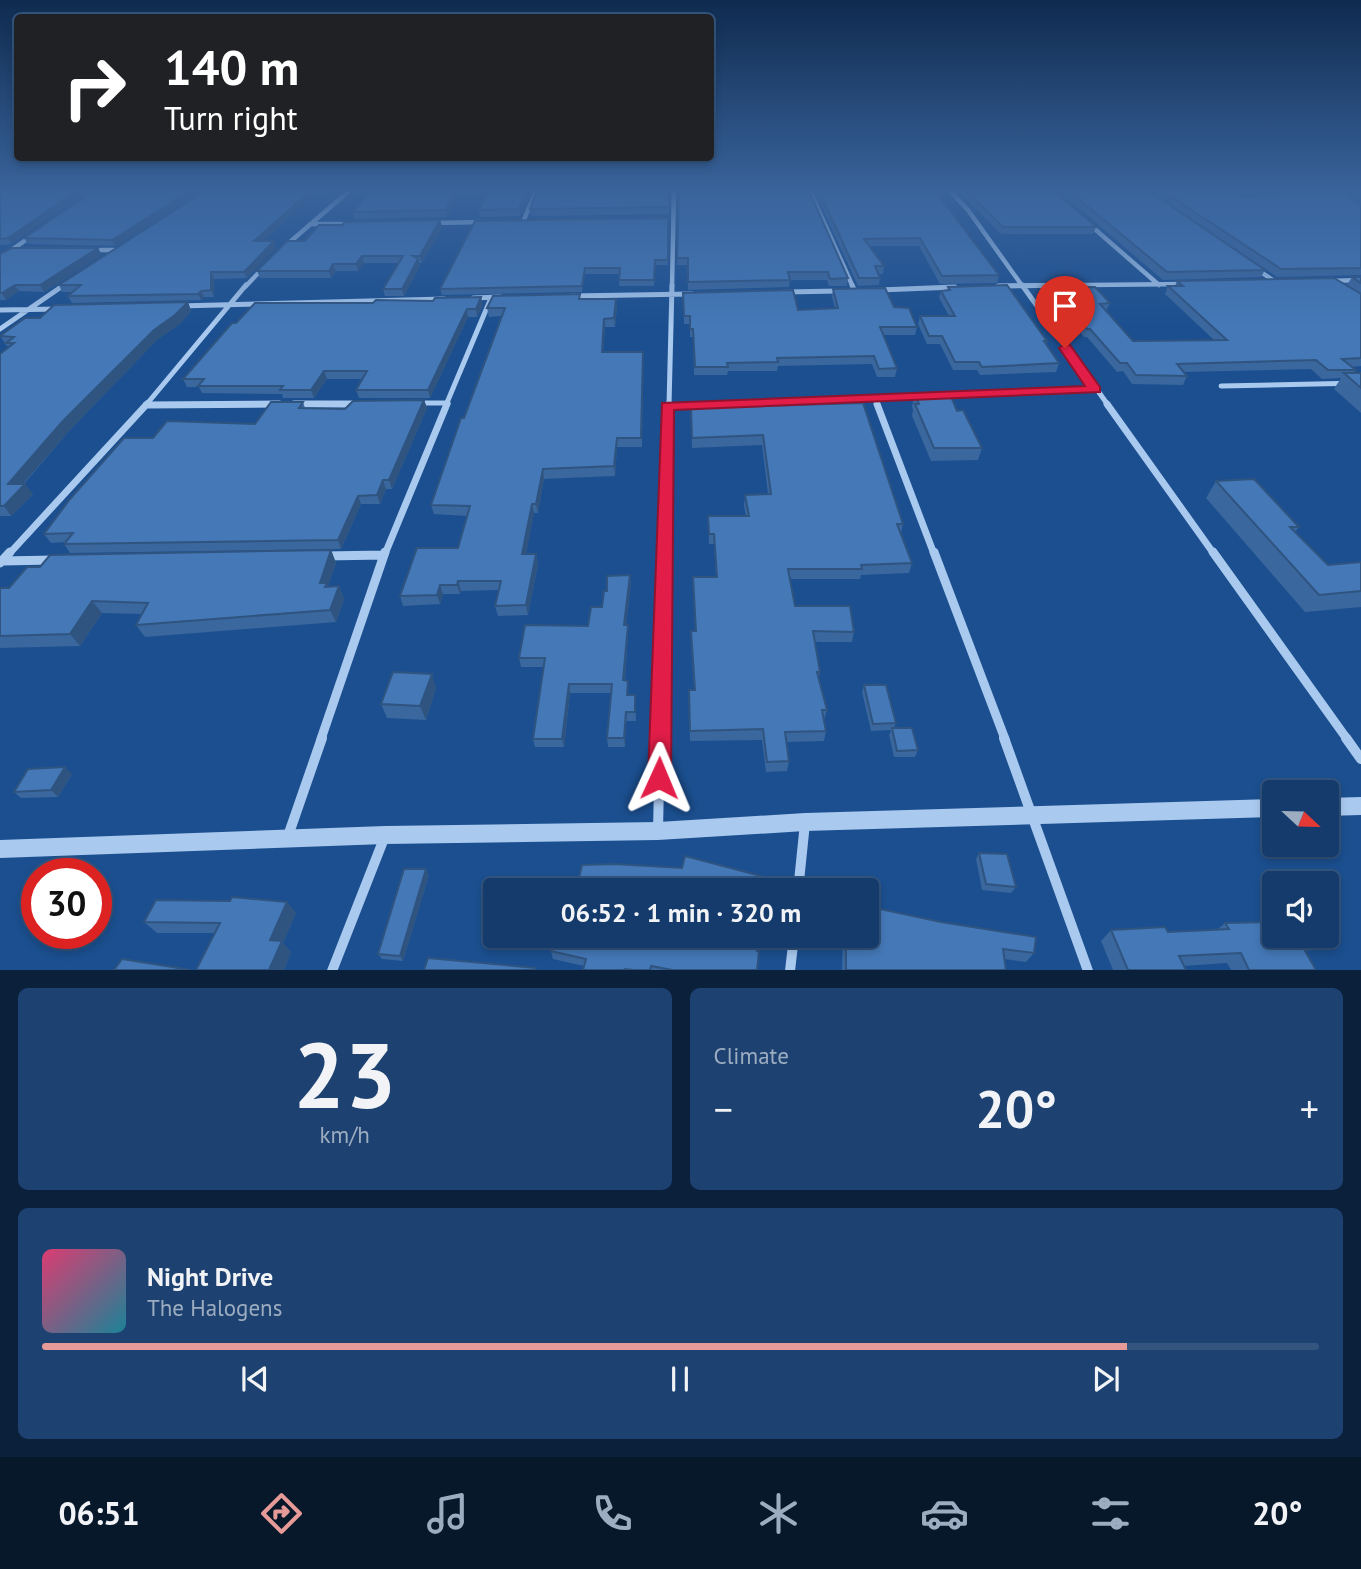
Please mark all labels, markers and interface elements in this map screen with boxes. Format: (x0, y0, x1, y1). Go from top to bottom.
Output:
text: 140 m (164, 35, 299, 99)
icon: right (49, 42, 140, 133)
text: Turn right (164, 97, 298, 139)
pin (1035, 276, 1095, 348)
icon: arrive (1046, 287, 1084, 325)
position arrow (622, 741, 696, 815)
north arrow (1262, 780, 1339, 858)
map controls (1262, 780, 1339, 948)
speed limit sign: 30 (21, 858, 112, 949)
button: sound (1262, 871, 1339, 948)
text: 06:52 · 1 min · 320 m (561, 896, 801, 929)
text: 23 (293, 1015, 396, 1133)
text: Climate (714, 1041, 789, 1070)
text: 20° (975, 1075, 1057, 1142)
text: − (714, 1084, 733, 1133)
text: + (1300, 1084, 1319, 1133)
text: km/h (320, 1120, 370, 1149)
text: Night Drive (147, 1260, 273, 1293)
text: The Halogens (147, 1293, 282, 1322)
icon: previous (236, 1360, 274, 1398)
icon: pause (661, 1360, 699, 1398)
icon: next (1087, 1360, 1125, 1398)
icon: directions (257, 1489, 306, 1538)
icon: music (423, 1489, 472, 1538)
icon: phone (588, 1489, 637, 1538)
icon: climate (754, 1489, 803, 1538)
icon: car (920, 1489, 969, 1538)
icon: filters (1086, 1489, 1135, 1538)
text: 06:51 (58, 1492, 140, 1534)
text: 20° (1252, 1492, 1303, 1534)

